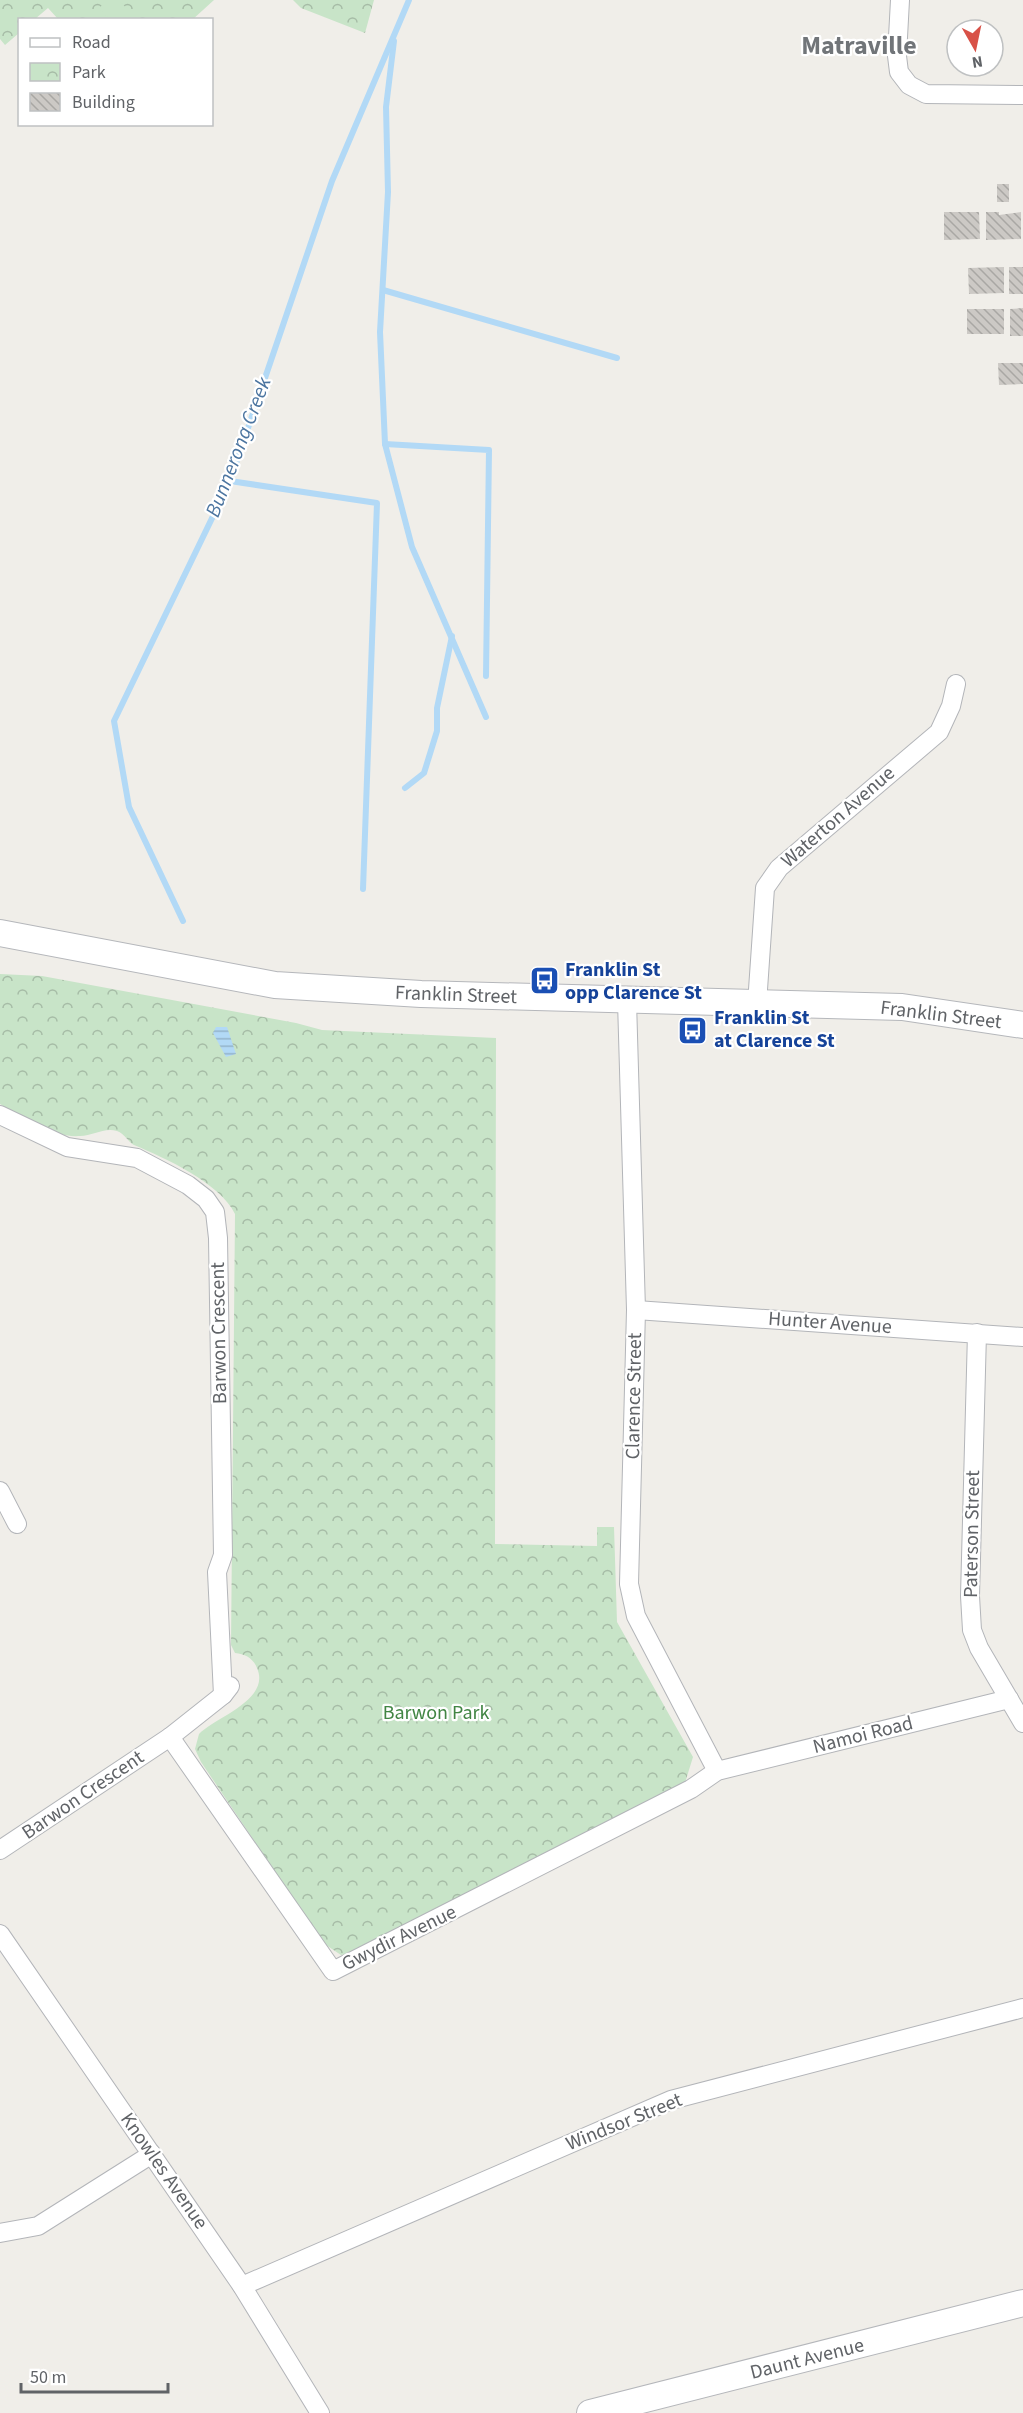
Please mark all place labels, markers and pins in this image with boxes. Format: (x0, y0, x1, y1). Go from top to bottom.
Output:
place label: Franklin St opp Clarence St (565, 956, 702, 1007)
bus stop icon: Franklin St opp Clarence St (528, 965, 560, 997)
place label: Franklin St at Clarence St (714, 1004, 835, 1055)
bus stop icon: Franklin St at Clarence St (677, 1014, 709, 1046)

